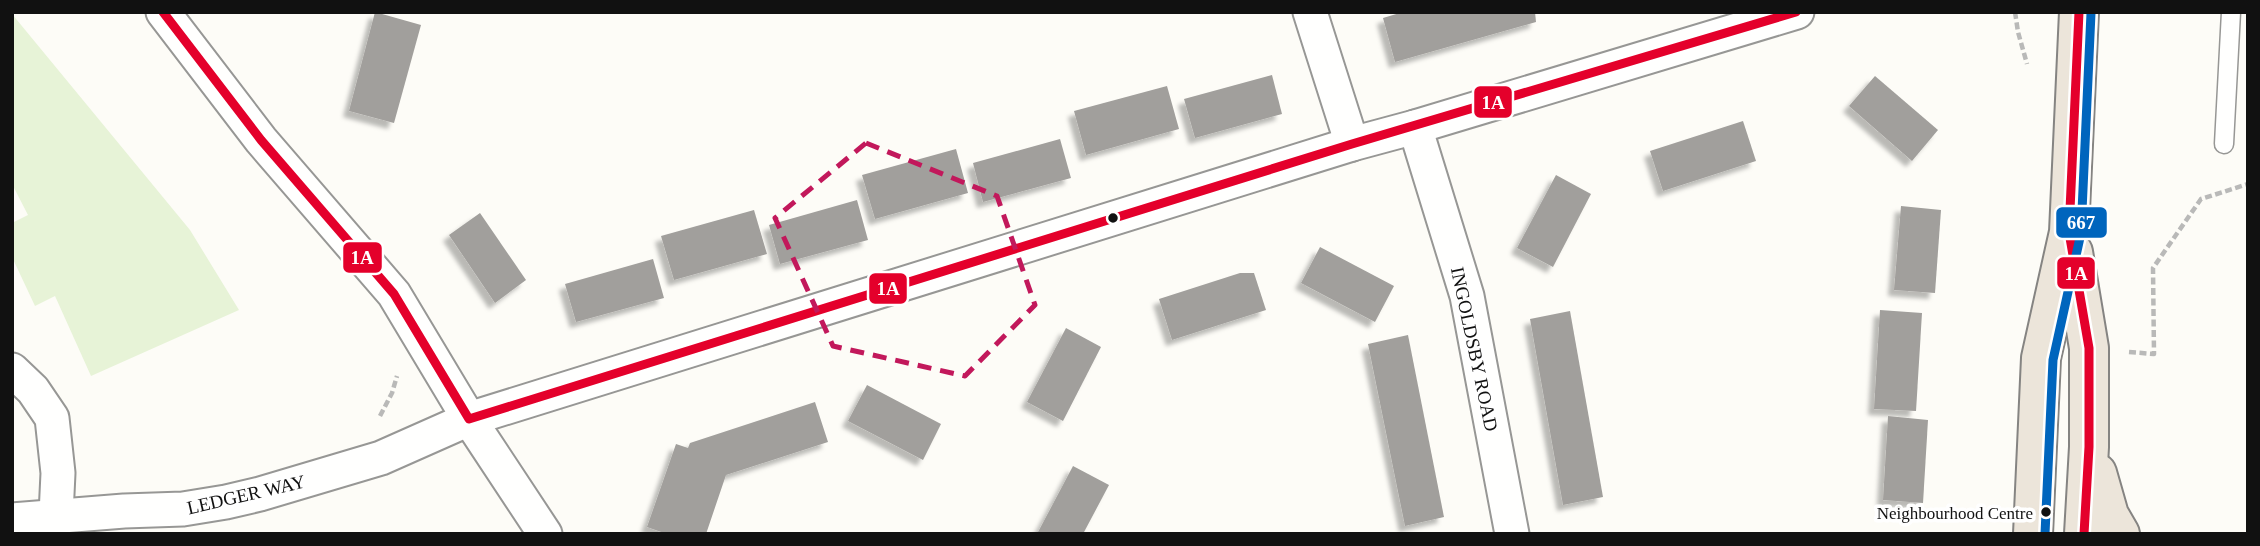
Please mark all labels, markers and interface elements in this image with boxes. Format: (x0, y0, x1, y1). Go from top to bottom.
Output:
line badge: 1A (1473, 85, 1513, 119)
text: 1A (1481, 92, 1505, 113)
line badge: 667 (2055, 206, 2108, 239)
unlabelled marker (1106, 211, 1120, 225)
text: 667 (2067, 212, 2096, 233)
line badge: 1A (342, 241, 383, 274)
text: 1A (350, 247, 374, 268)
line badge: 1A (2056, 256, 2096, 290)
text: 1A (2064, 263, 2088, 284)
street label: INGOLDSBY ROAD (1447, 265, 1502, 433)
line badge: 1A (868, 272, 908, 305)
text: 1A (876, 278, 900, 299)
street label: LEDGER WAY (185, 471, 308, 518)
place label: Neighbourhood Centre (1877, 504, 2033, 523)
marker: Neighbourhood Centre (2039, 505, 2053, 519)

